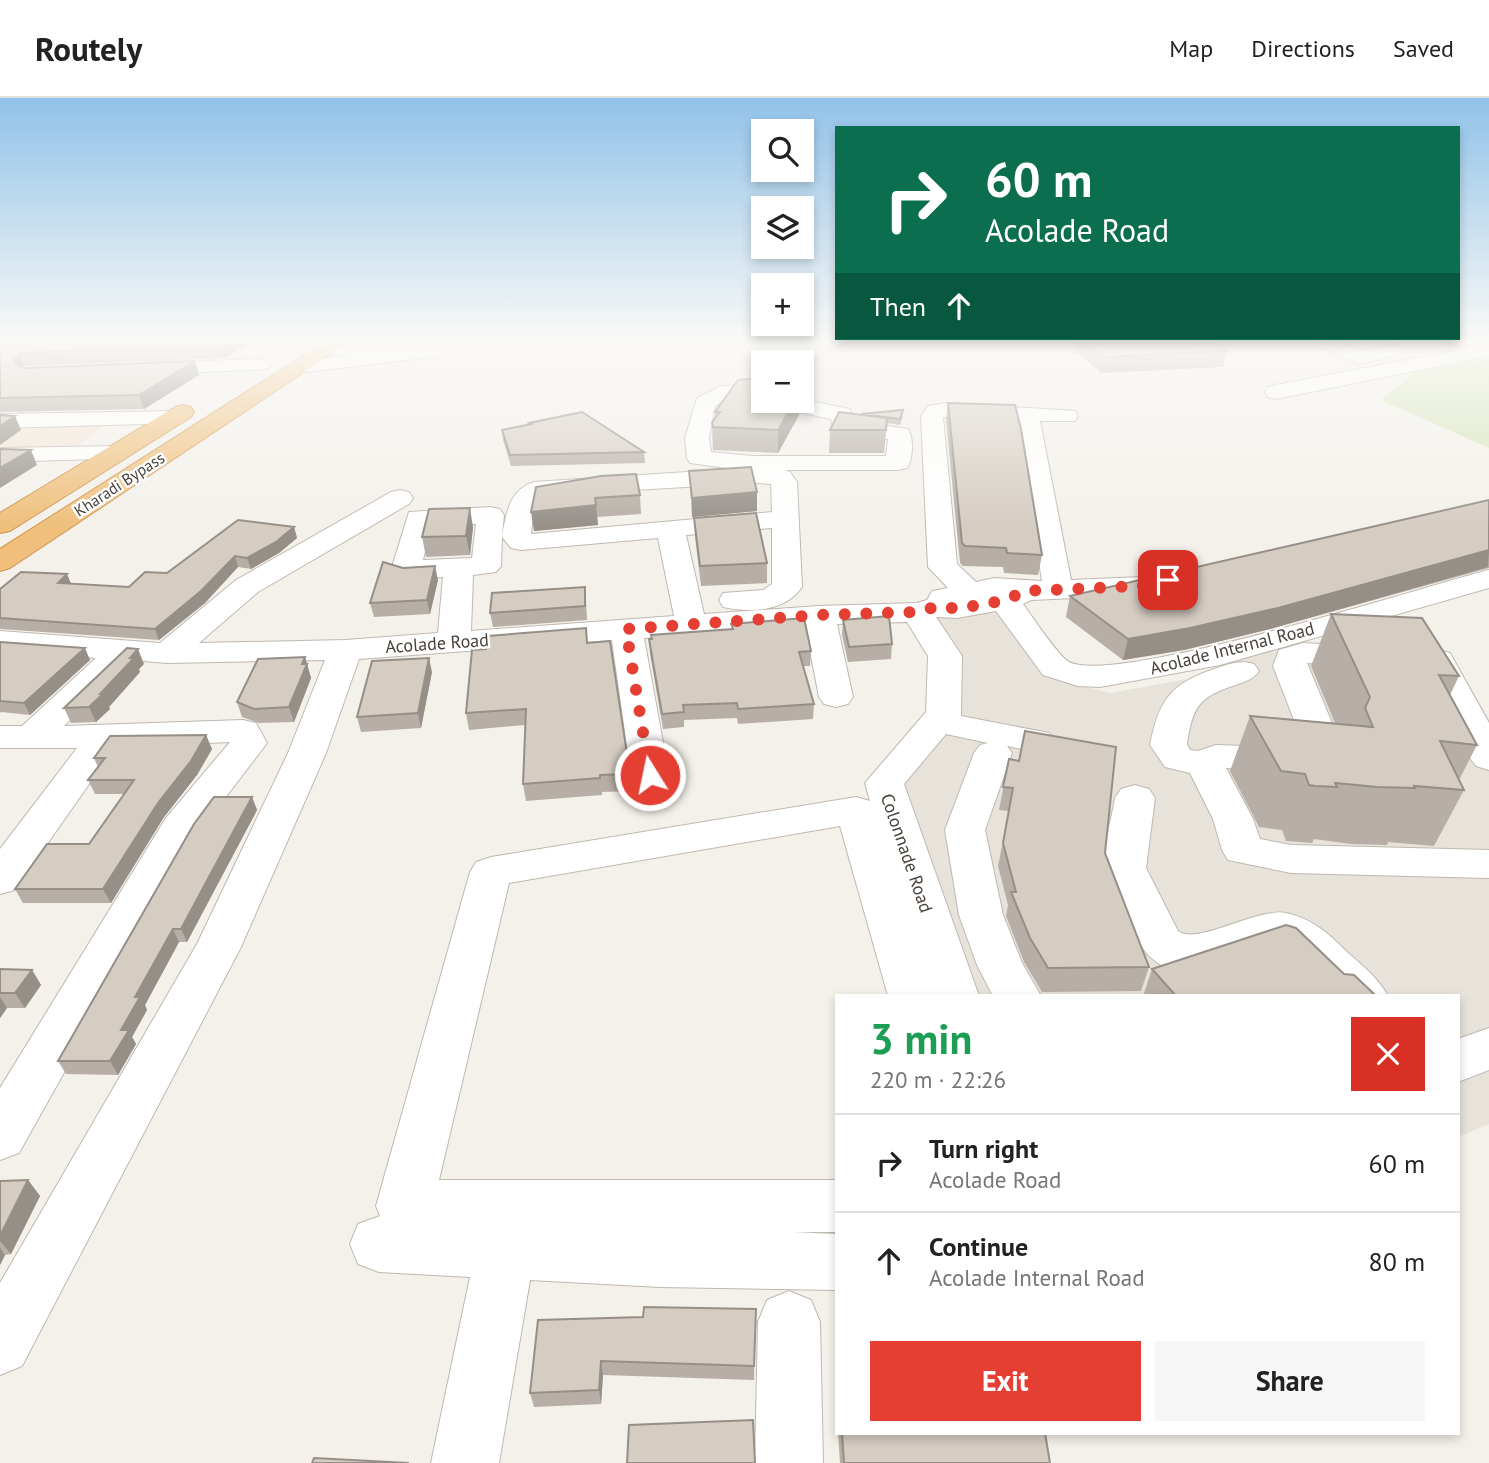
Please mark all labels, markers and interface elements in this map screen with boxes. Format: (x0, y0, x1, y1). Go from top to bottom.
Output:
text: Routely (35, 27, 142, 70)
text: Map (1169, 33, 1213, 64)
text: Directions (1251, 33, 1355, 64)
text: Saved (1393, 33, 1454, 64)
map controls (751, 119, 814, 413)
button: search (751, 119, 814, 182)
text: 60 m (985, 147, 1092, 211)
icon: right (870, 154, 961, 245)
button: layers (751, 196, 814, 259)
text: Acolade Road (985, 209, 1169, 251)
button: + (751, 273, 814, 336)
icon: ahead (940, 287, 978, 325)
text: Then (870, 290, 926, 323)
button: − (751, 350, 814, 413)
street label: Kharadi Bypass (70, 447, 168, 521)
pin (1138, 550, 1198, 610)
icon: arrive (1149, 561, 1187, 599)
street label: Acolade Internal Road (1147, 616, 1317, 680)
street label: Acolade Road (385, 628, 489, 658)
position arrow (613, 738, 687, 812)
street label: Colonnade Road (876, 790, 938, 916)
text: 3 min (870, 1011, 972, 1066)
button: close (1351, 1017, 1425, 1091)
text: 220 m · 22:26 (870, 1065, 1006, 1094)
text: Turn right (929, 1132, 1038, 1165)
icon: right (870, 1144, 908, 1182)
text: 60 m (1369, 1147, 1425, 1180)
text: Acolade Road (929, 1165, 1061, 1194)
text: Continue (929, 1230, 1028, 1263)
icon: ahead (870, 1242, 908, 1280)
text: 80 m (1369, 1245, 1425, 1278)
text: Acolade Internal Road (929, 1263, 1145, 1292)
button: Exit (870, 1341, 1141, 1421)
button: Share (1155, 1341, 1425, 1421)

